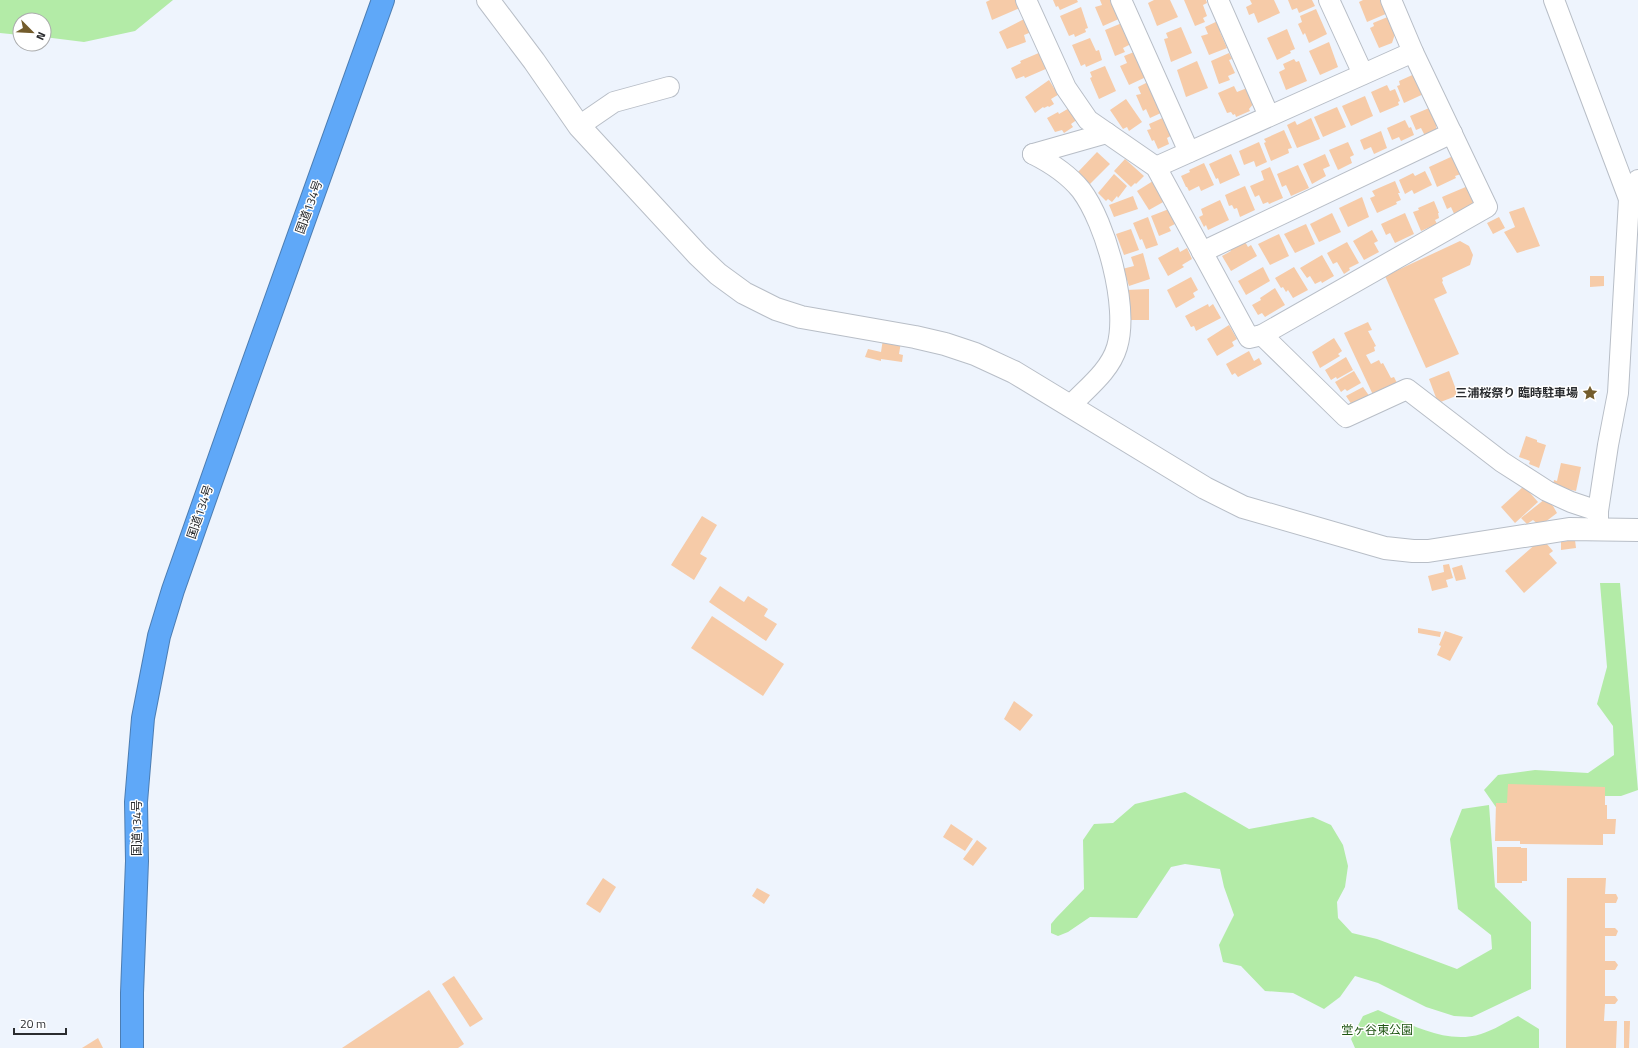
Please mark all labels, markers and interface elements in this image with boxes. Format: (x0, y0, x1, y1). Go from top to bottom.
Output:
north arrow (12, 12, 52, 52)
text: N (32, 29, 50, 43)
street label: 国道134号 (290, 177, 327, 236)
place label: 三浦桜祭り 臨時駐車場 (1455, 383, 1578, 402)
place icon: 三浦桜祭り 臨時駐車場 (1581, 384, 1599, 402)
street label: 国道134号 (181, 482, 218, 541)
street label: 国道134号 (127, 800, 146, 856)
scale bar (14, 1010, 66, 1036)
text: 20 m (20, 1014, 46, 1033)
park label: 堂ヶ谷東公園 (1341, 1020, 1413, 1039)

